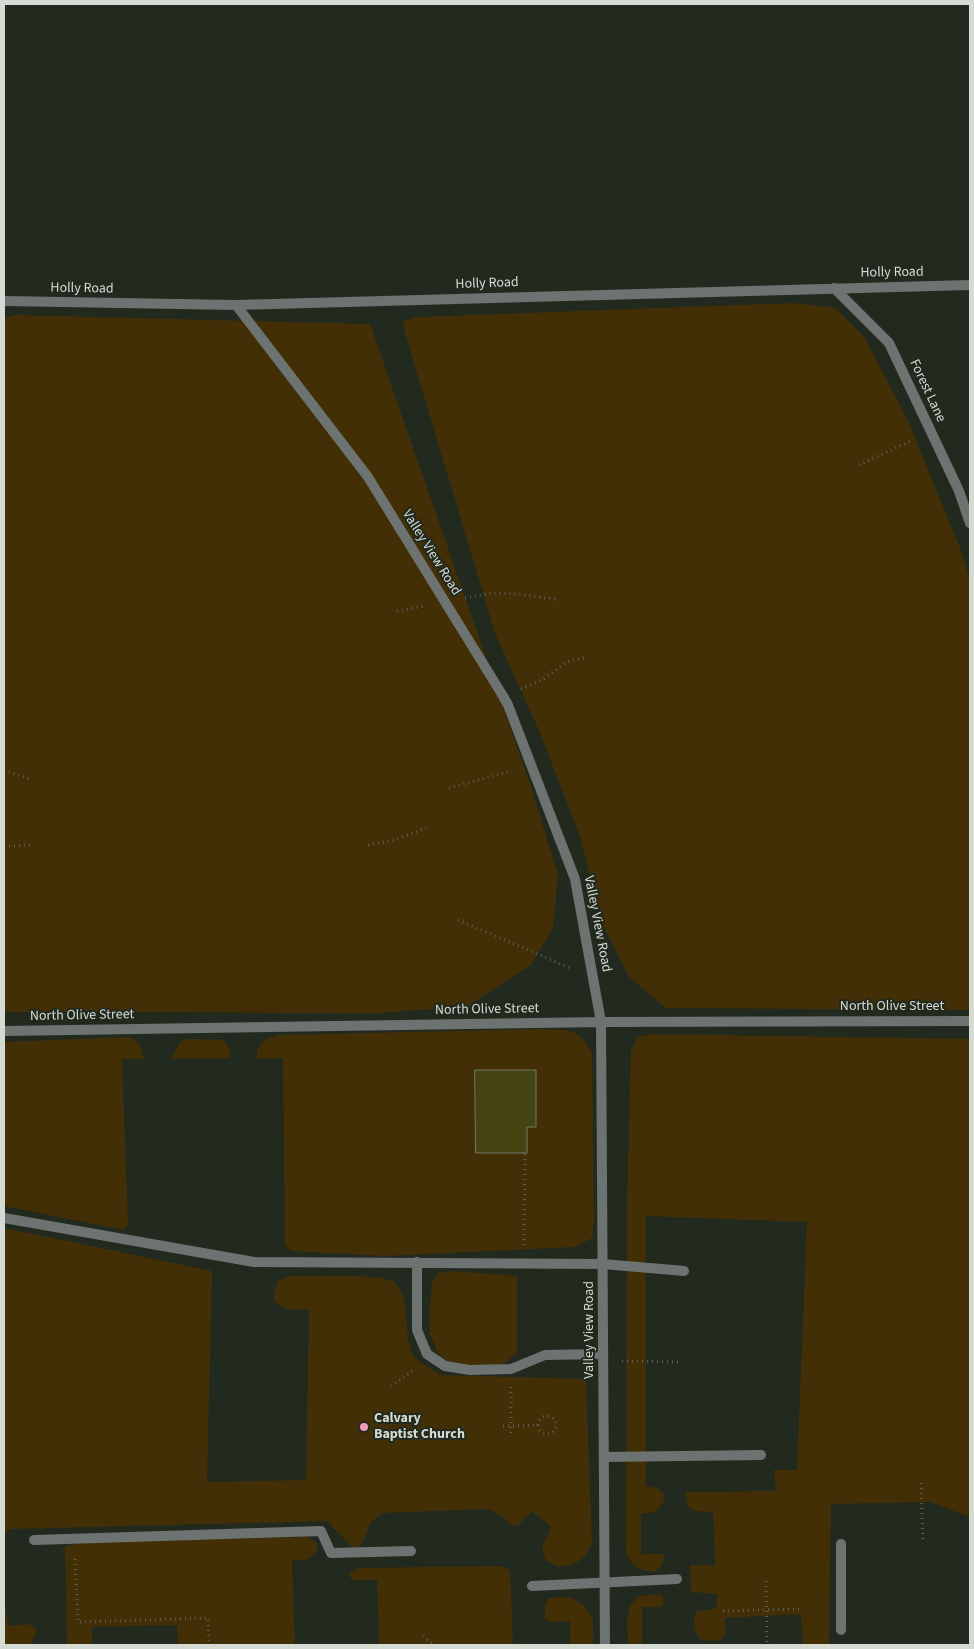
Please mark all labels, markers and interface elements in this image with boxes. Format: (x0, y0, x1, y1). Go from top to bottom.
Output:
street label: Holly Road (860, 264, 924, 282)
street label: Holly Road (455, 275, 519, 293)
street label: Holly Road (50, 280, 114, 298)
street label: Forest Lane (905, 357, 949, 425)
street label: Valley View Road (398, 507, 464, 599)
street label: Valley View Road (579, 874, 615, 974)
street label: North Olive Street (840, 999, 944, 1015)
street label: North Olive Street (435, 1001, 539, 1019)
street label: North Olive Street (30, 1007, 134, 1025)
street label: Valley View Road (582, 1281, 598, 1379)
place label: Calvary Baptist Church (374, 1411, 465, 1444)
marker: Calvary Baptist Church (358, 1421, 370, 1433)

